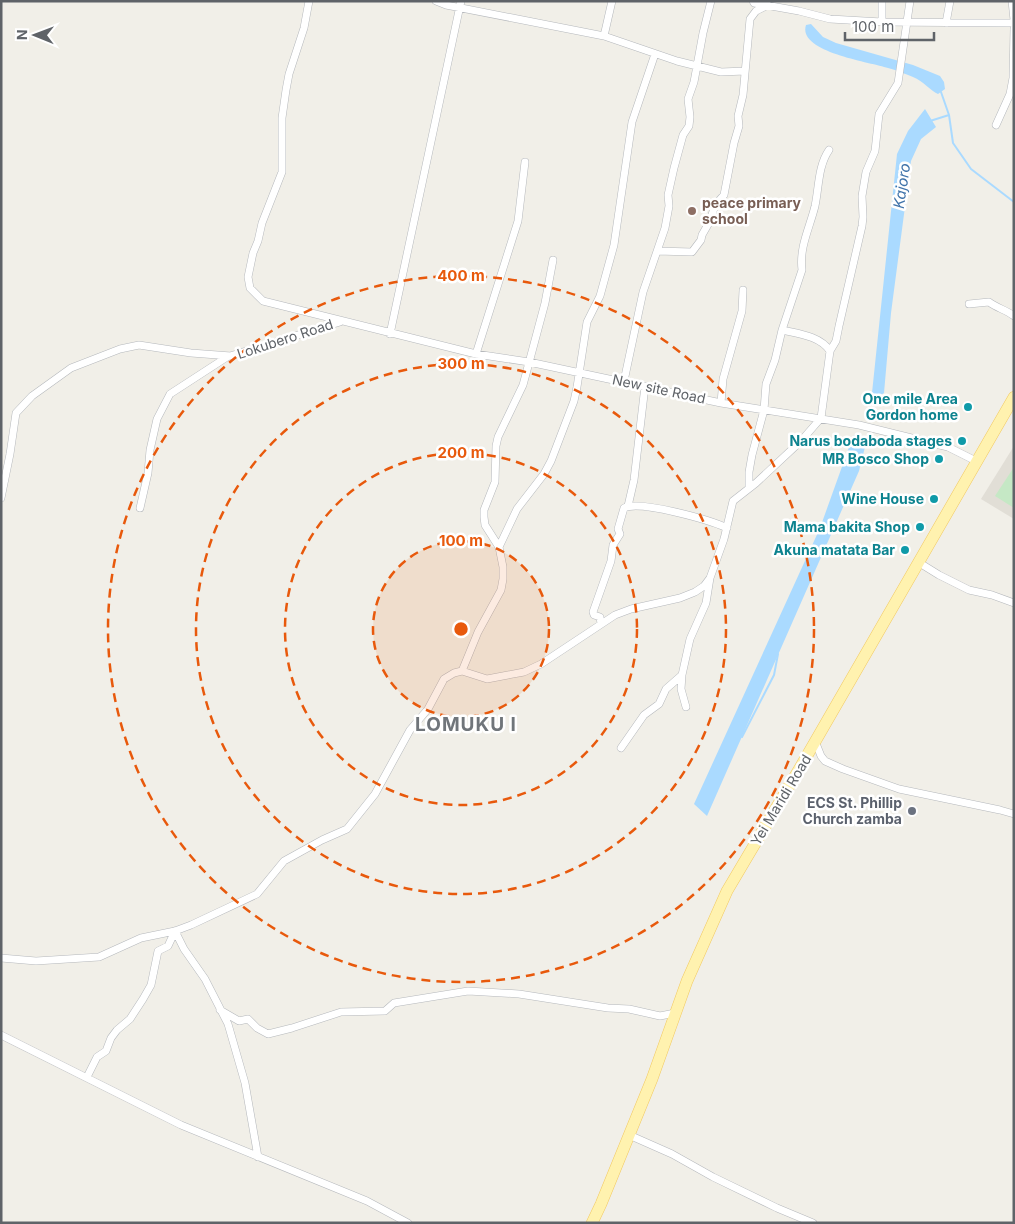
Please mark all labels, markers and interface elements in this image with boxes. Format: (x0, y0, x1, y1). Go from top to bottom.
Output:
north arrow (10, 10, 60, 60)
scale bar (845, 10, 934, 42)
text: 100 m (852, 17, 894, 36)
text: N (13, 29, 30, 40)
water label: Kajoro (889, 162, 914, 210)
place label: peace primary school (702, 194, 802, 227)
marker: peace primary school (686, 205, 698, 217)
text: 400 m (437, 266, 485, 285)
street label: Lokubero Road (235, 315, 335, 362)
text: 300 m (437, 354, 485, 373)
street label: New site Road (611, 370, 707, 407)
place label: One mile Area Gordon home (862, 390, 958, 423)
marker: One mile Area Gordon home (962, 401, 974, 413)
place label: Narus bodaboda stages (789, 432, 952, 449)
marker: Narus bodaboda stages (956, 435, 968, 447)
text: 200 m (438, 443, 484, 462)
place label: MR Bosco Shop (822, 450, 929, 467)
marker: MR Bosco Shop (933, 453, 945, 465)
place label: Wine House (841, 490, 924, 507)
marker: Wine House (928, 493, 940, 505)
place label: Mama bakita Shop (784, 518, 910, 535)
marker: Mama bakita Shop (914, 521, 926, 533)
text: 100 m (439, 531, 483, 550)
place label: Akuna matata Bar (774, 541, 895, 558)
marker: Akuna matata Bar (899, 544, 911, 556)
centre of rings (452, 620, 470, 638)
district label: LOMUKU I (415, 713, 517, 736)
street label: Yei Maridi Road (747, 751, 814, 848)
place label: ECS St. Phillip Church zamba (803, 794, 902, 827)
marker: ECS St. Phillip Church zamba (906, 805, 918, 817)

